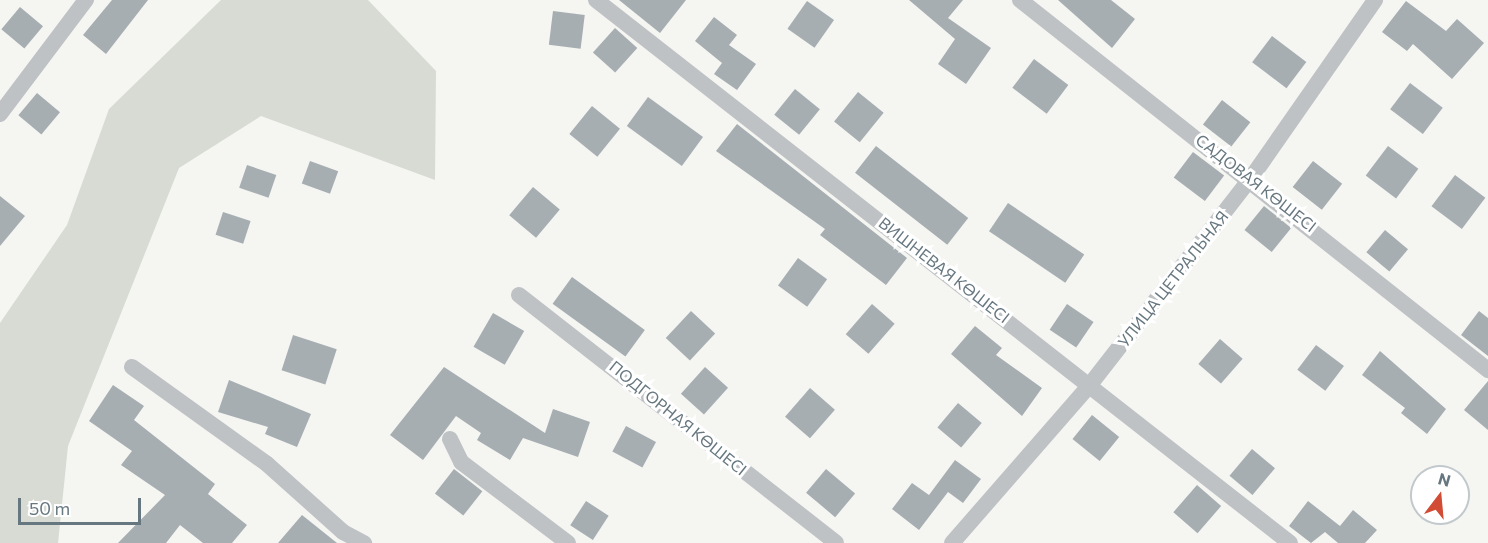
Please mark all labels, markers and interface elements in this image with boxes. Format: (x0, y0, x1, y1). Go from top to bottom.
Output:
street label: САДОВАЯ КӨШЕСІ (1192, 130, 1320, 236)
street label: УЛИЦА ЦЕТРАЛЬНАЯ (1114, 207, 1232, 351)
street label: ВИШНЕВАЯ КӨШЕСІ (875, 213, 1013, 327)
street label: ПОДГОРНАЯ КӨШЕСІ (606, 357, 750, 479)
north arrow (1410, 465, 1470, 525)
text: N (1436, 468, 1453, 490)
scale bar (21, 486, 144, 524)
text: 50 m (29, 497, 70, 519)

